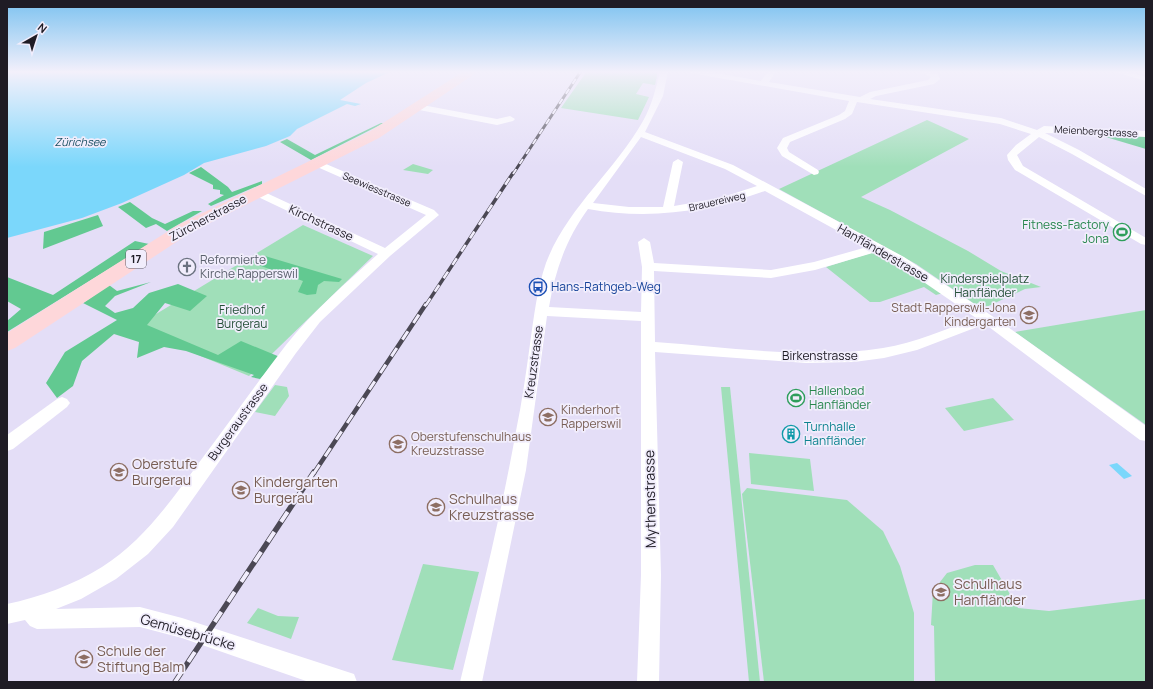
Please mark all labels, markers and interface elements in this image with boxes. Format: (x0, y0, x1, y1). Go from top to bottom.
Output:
north arrow (16, 16, 56, 56)
text: N (35, 20, 50, 36)
street label: Meienbergstrasse (1054, 122, 1138, 140)
water label: Zürichsee (54, 134, 106, 149)
street label: Seewiesstrasse (341, 168, 414, 210)
street label: Brauereiweg (687, 188, 747, 214)
street label: Zürcherstrasse (166, 190, 249, 245)
street label: Kirchstrasse (286, 200, 356, 245)
place label: Fitness-Factory Jona (1022, 216, 1110, 247)
street label: Hanfländerstrasse (834, 219, 932, 286)
sports icon: Fitness-Factory Jona (1112, 222, 1132, 242)
road number: 17 (126, 250, 146, 268)
place label: Reformierte Kirche Rapperswil (200, 251, 298, 282)
church icon: Reformierte Kirche Rapperswil (177, 257, 197, 277)
park label: Kinderspielplatz Hanfländer (941, 270, 1029, 301)
bus stop icon: Hans-Rathgeb-Weg (528, 277, 548, 297)
place label: Hans-Rathgeb-Weg (551, 278, 661, 295)
place label: Stadt Rapperswil-Jona Kindergarten (891, 299, 1016, 330)
park label: Friedhof Burgerau (217, 301, 267, 332)
school or university icon: Stadt Rapperswil-Jona Kindergarten (1019, 305, 1039, 325)
street label: Kreuzstrasse (520, 324, 547, 399)
street label: Birkenstrasse (782, 347, 858, 364)
street label: Burgeraustrasse (204, 379, 272, 464)
place label: Hallenbad Hanfländer (809, 382, 871, 413)
sports icon: Hallenbad Hanfländer (786, 388, 806, 408)
place label: Kinderhort Rapperswil (561, 401, 621, 432)
school or university icon: Kinderhort Rapperswil (538, 407, 558, 427)
place label: Turnhalle Hanfländer (804, 418, 866, 449)
building icon: Turnhalle Hanfländer (781, 424, 801, 444)
place label: Oberstufenschulhaus Kreuzstrasse (411, 428, 531, 459)
school or university icon: Oberstufenschulhaus Kreuzstrasse (388, 434, 408, 454)
street label: Mythenstrasse (639, 450, 660, 548)
place label: Oberstufe Burgerau (132, 454, 198, 489)
school or university icon: Oberstufe Burgerau (109, 462, 129, 482)
place label: Kindergarten Burgerau (254, 472, 338, 507)
school or university icon: Kindergarten Burgerau (231, 480, 251, 500)
place label: Schulhaus Kreuzstrasse (449, 489, 535, 524)
school or university icon: Schulhaus Kreuzstrasse (426, 497, 446, 517)
place label: Schulhaus Hanfländer (954, 574, 1026, 609)
school or university icon: Schulhaus Hanfländer (931, 582, 951, 602)
street label: Gemüsebrücke (138, 609, 238, 654)
place label: Schule der Stiftung Balm (97, 641, 184, 676)
school or university icon: Schule der Stiftung Balm (74, 649, 94, 669)

